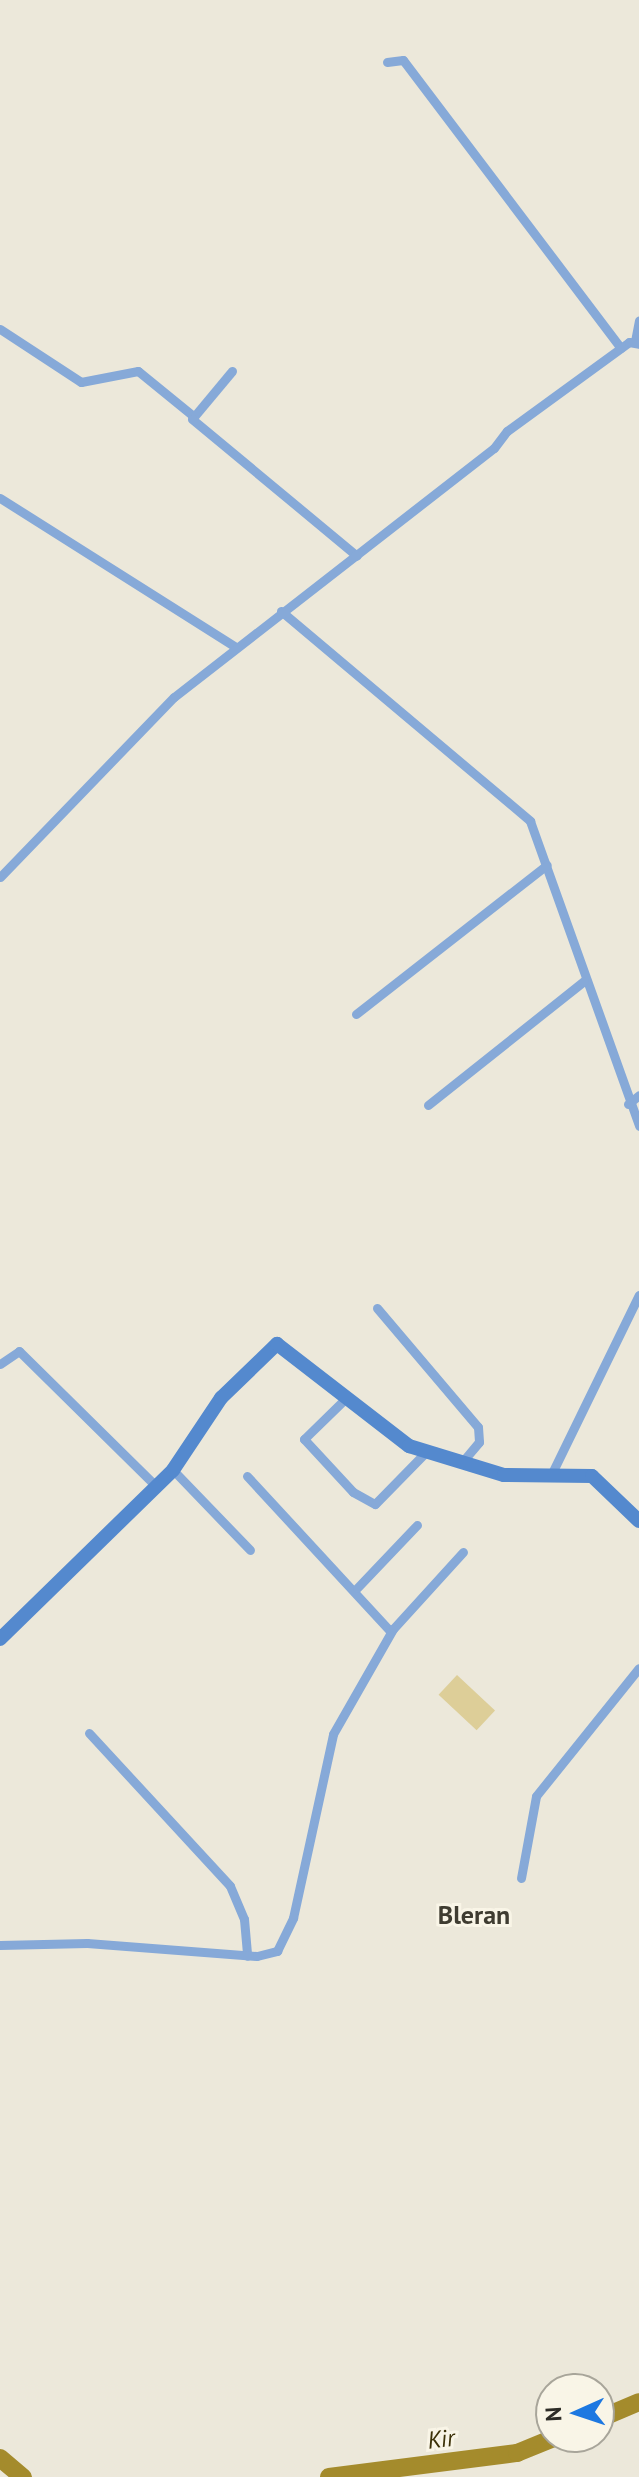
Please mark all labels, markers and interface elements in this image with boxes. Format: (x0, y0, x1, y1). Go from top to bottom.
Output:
district label: Bleran (438, 1899, 510, 1931)
north arrow (535, 2373, 615, 2453)
text: N (539, 2406, 567, 2422)
water label: Kir (426, 2423, 456, 2455)

